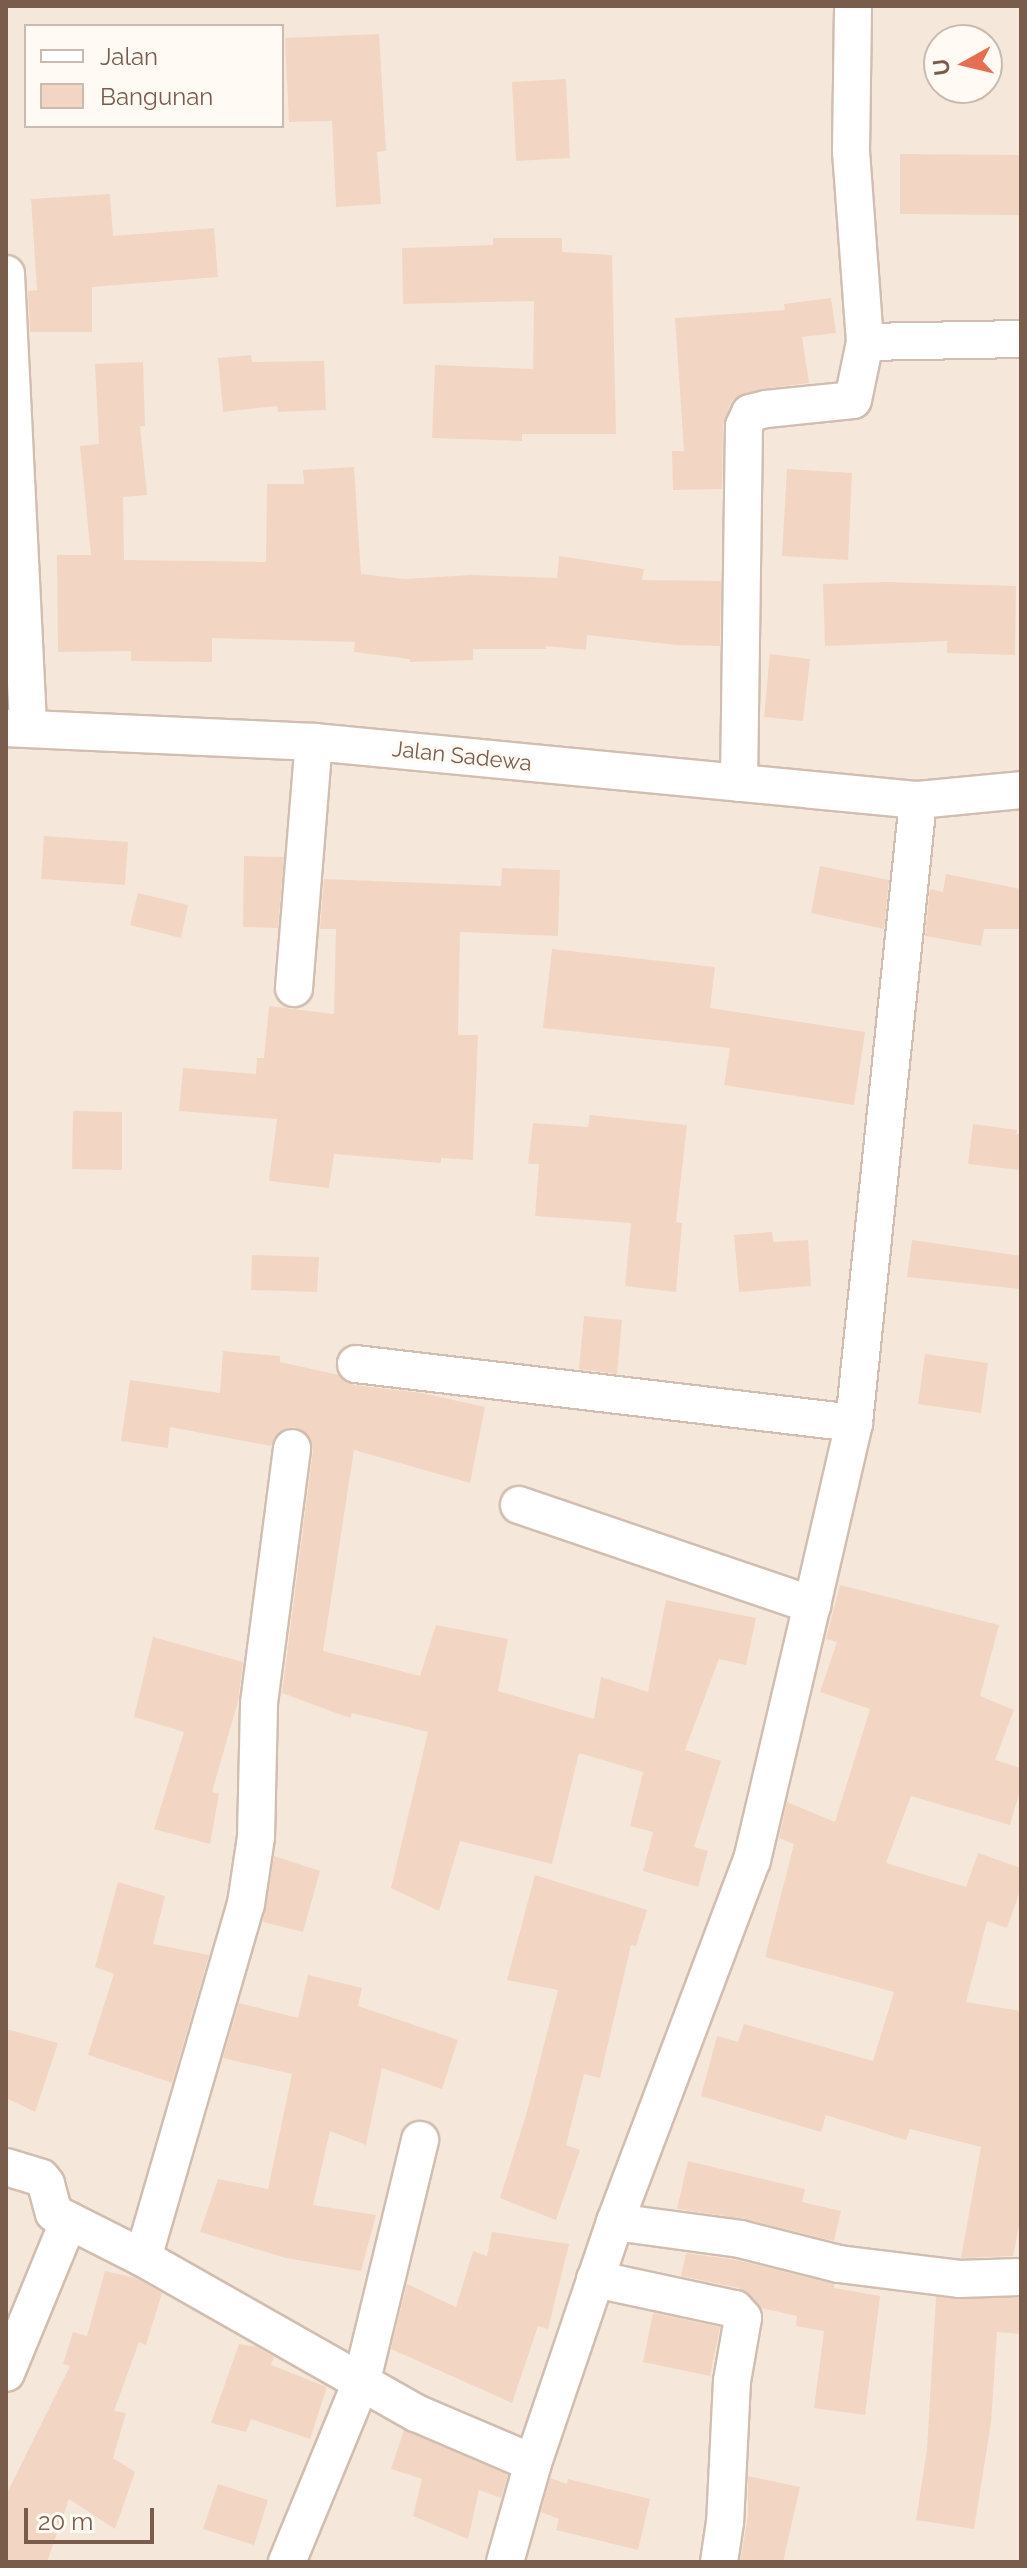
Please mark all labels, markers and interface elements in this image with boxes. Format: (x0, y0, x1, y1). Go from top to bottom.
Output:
legend (24, 24, 284, 128)
north arrow (923, 24, 1003, 104)
text: Jalan (100, 42, 158, 71)
text: U (927, 57, 955, 77)
text: Bangunan (100, 82, 213, 111)
street label: Jalan Sadewa (391, 736, 533, 776)
scale bar (28, 2492, 158, 2542)
text: 20 m (38, 2507, 93, 2536)

